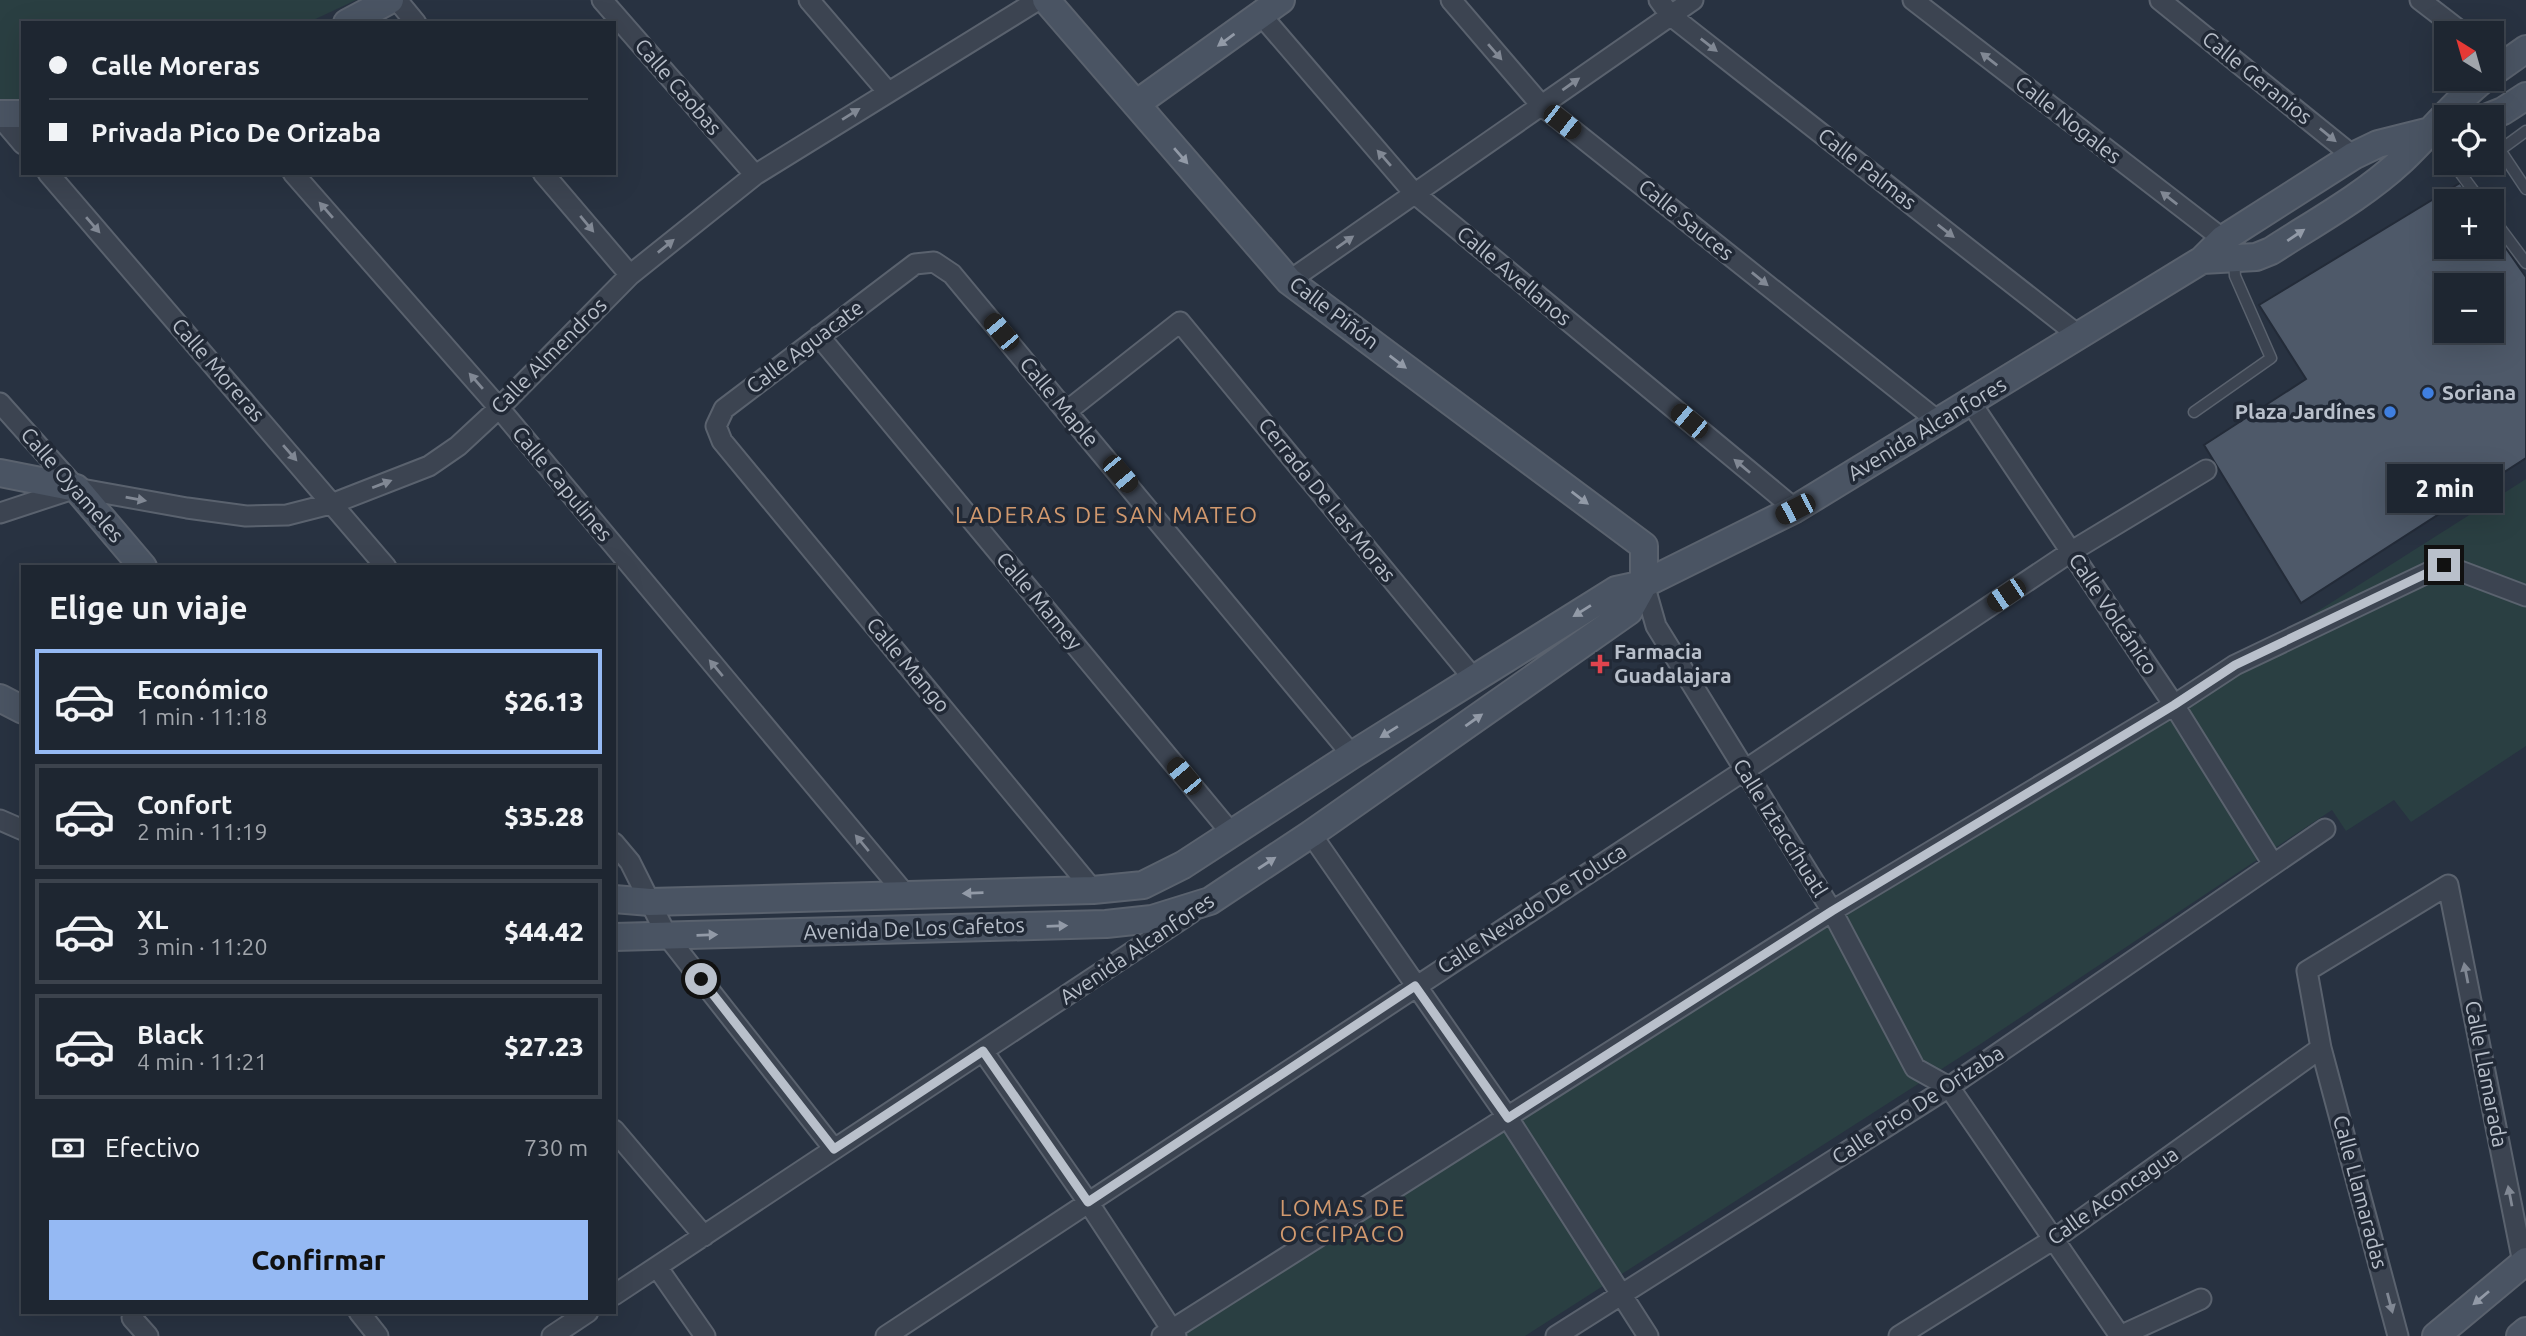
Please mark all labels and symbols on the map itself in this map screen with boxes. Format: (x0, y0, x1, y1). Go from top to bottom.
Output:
north arrow (2434, 21, 2504, 91)
street label: Calle Geranios (2198, 26, 2317, 129)
street label: Calle Caobas (631, 33, 727, 139)
one-way arrow (1217, 33, 1235, 47)
one-way arrow (1700, 38, 1718, 53)
one-way arrow (1487, 43, 1502, 60)
one-way arrow (1980, 52, 1998, 66)
street label: Calle Nogales (2011, 71, 2126, 168)
one-way arrow (1562, 78, 1581, 91)
car (1539, 101, 1586, 143)
one-way arrow (842, 107, 860, 121)
street label: Calle Palmas (1814, 122, 1921, 214)
one-way arrow (2319, 127, 2336, 142)
one-way arrow (1173, 147, 1189, 165)
one-way arrow (1377, 150, 1392, 167)
street label: Calle Sauces (1634, 174, 1739, 265)
one-way arrow (2161, 190, 2179, 205)
one-way arrow (319, 202, 334, 219)
one-way arrow (579, 215, 594, 233)
one-way arrow (85, 216, 101, 234)
street label: Calle Avellanos (1453, 221, 1577, 330)
one-way arrow (1937, 224, 1955, 238)
one-way arrow (2286, 228, 2306, 241)
one-way arrow (1336, 235, 1354, 249)
one-way arrow (657, 239, 675, 254)
street label: Calle Piñón (1285, 271, 1384, 353)
one-way arrow (1750, 272, 1768, 287)
street label: Calle Almendros (486, 293, 611, 418)
street label: Calle Aguacate (741, 295, 867, 398)
car (980, 309, 1023, 355)
street label: Calle Moreras (167, 313, 270, 426)
street label: Calle Maple (1015, 352, 1104, 451)
one-way arrow (1389, 355, 1407, 369)
street label: Avenida Alcanfores (1843, 371, 2010, 485)
one-way arrow (469, 373, 484, 390)
place label: Soriana (2442, 380, 2516, 404)
marker: Soriana (2420, 385, 2436, 401)
car (1667, 399, 1712, 443)
place label: Plaza Jardínes (2235, 399, 2376, 423)
marker: Plaza Jardínes (2382, 404, 2398, 420)
street label: Cerrada De Las Moras (1254, 413, 1401, 586)
street label: Calle Capulines (508, 421, 618, 546)
street label: Calle Oyameles (16, 422, 129, 547)
one-way arrow (282, 444, 297, 461)
car (1099, 451, 1142, 497)
one-way arrow (1734, 458, 1752, 473)
callout: 2 min (2386, 463, 2502, 512)
one-way arrow (372, 479, 393, 490)
car (1772, 490, 1819, 528)
one-way arrow (1571, 491, 1589, 505)
one-way arrow (126, 494, 148, 505)
district label: LADERAS DE SAN MATEO (955, 502, 1259, 527)
street label: Calle Mamey (992, 547, 1088, 654)
street label: Calle Volcánico (2064, 548, 2163, 679)
route end (2428, 549, 2460, 581)
car (1983, 575, 2030, 615)
one-way arrow (1573, 605, 1592, 618)
street label: Calle Mango (862, 612, 955, 717)
place label: Farmacia Guadalajara (1614, 639, 1732, 687)
marker: Farmacia Guadalajara (1592, 656, 1608, 672)
one-way arrow (709, 660, 724, 678)
one-way arrow (1465, 713, 1483, 727)
one-way arrow (1380, 725, 1399, 738)
car (1163, 753, 1206, 799)
street label: Calle Iztaccíhuatl (1729, 754, 1833, 901)
one-way arrow (854, 834, 870, 852)
street label: Calle Nevado De Toluca (1433, 838, 1630, 978)
one-way arrow (1257, 857, 1277, 870)
one-way arrow (962, 888, 984, 899)
street label: Avenida Alcanfores (1055, 888, 1218, 1009)
street label: Avenida De Los Cafetos (803, 912, 1025, 944)
one-way arrow (1046, 920, 1068, 931)
one-way arrow (696, 929, 718, 941)
one-way arrow (2460, 962, 2471, 984)
route start (685, 963, 717, 995)
street label: Calle Llamarada (2461, 998, 2513, 1149)
street label: Calle Pico De Orizaba (1827, 1040, 2008, 1169)
street label: Calle Llamaradas (2329, 1112, 2393, 1271)
street label: Calle Aconcagua (2042, 1141, 2182, 1249)
one-way arrow (2504, 1185, 2515, 1207)
district label: LOMAS DE OCCIPACO (1280, 1195, 1406, 1246)
one-way arrow (2472, 1290, 2489, 1305)
one-way arrow (2385, 1293, 2395, 1314)

